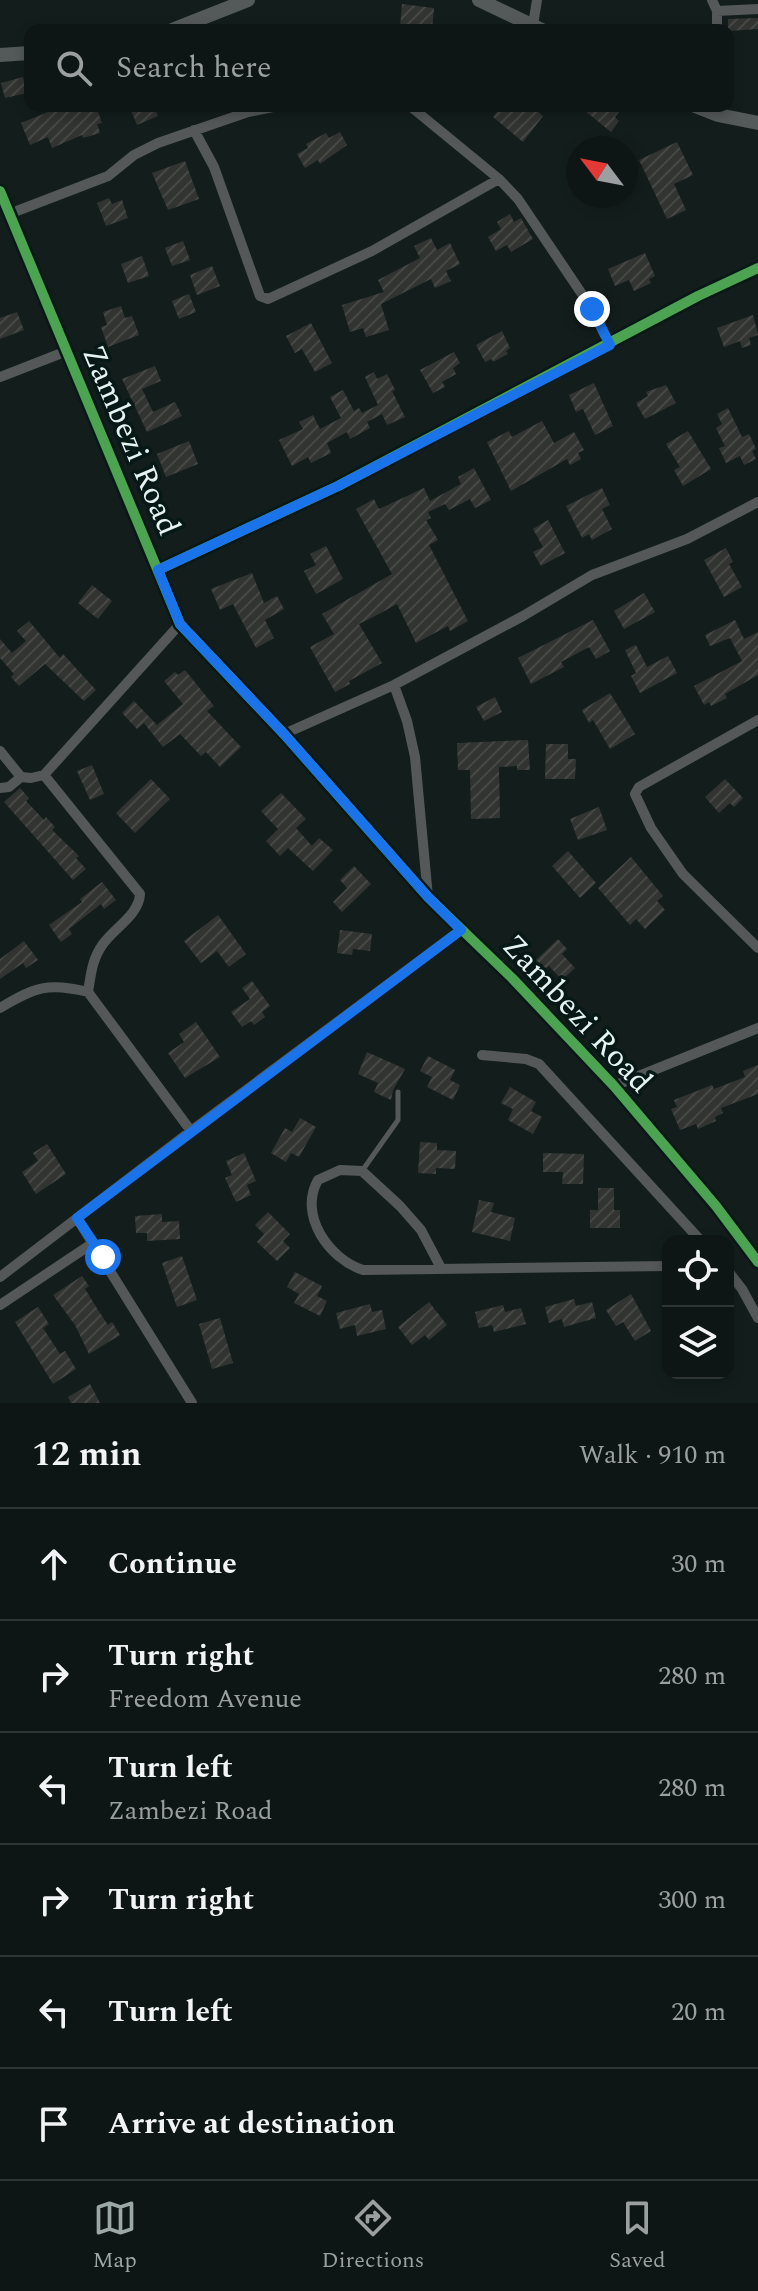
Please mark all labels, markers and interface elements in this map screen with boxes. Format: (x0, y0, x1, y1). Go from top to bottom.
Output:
search box (24, 24, 734, 112)
text: Search here (116, 45, 272, 91)
icon: search (52, 46, 96, 90)
north arrow (566, 136, 638, 208)
route end (574, 291, 610, 327)
street label: Zambezi Road (68, 338, 193, 543)
street label: Zambezi Road (490, 923, 664, 1105)
map controls (662, 1235, 734, 1379)
button: locate (662, 1235, 734, 1307)
route start (85, 1239, 121, 1275)
button: layers (662, 1307, 734, 1379)
text: 12 min (32, 1429, 142, 1481)
text: Walk · 910 m (579, 1435, 726, 1475)
text: Continue (108, 1541, 237, 1587)
icon: ahead (32, 1542, 76, 1586)
text: 30 m (671, 1544, 726, 1584)
text: Turn right (108, 1633, 254, 1679)
icon: right (32, 1654, 76, 1698)
text: 280 m (658, 1656, 726, 1696)
text: Freedom Avenue (108, 1679, 302, 1719)
text: Turn left (108, 1745, 233, 1791)
icon: left (32, 1766, 76, 1810)
text: 280 m (658, 1768, 726, 1808)
text: Zambezi Road (108, 1791, 273, 1831)
text: Turn right (108, 1877, 254, 1923)
icon: right (32, 1878, 76, 1922)
text: 300 m (658, 1880, 726, 1920)
text: Turn left (108, 1989, 233, 2035)
icon: left (32, 1990, 76, 2034)
text: 20 m (671, 1992, 726, 2032)
text: Arrive at destination (108, 2101, 395, 2147)
icon: arrive (32, 2102, 76, 2146)
tab: Map (92, 2196, 137, 2277)
tab: Directions (322, 2196, 424, 2277)
tab: Saved (609, 2196, 666, 2277)

